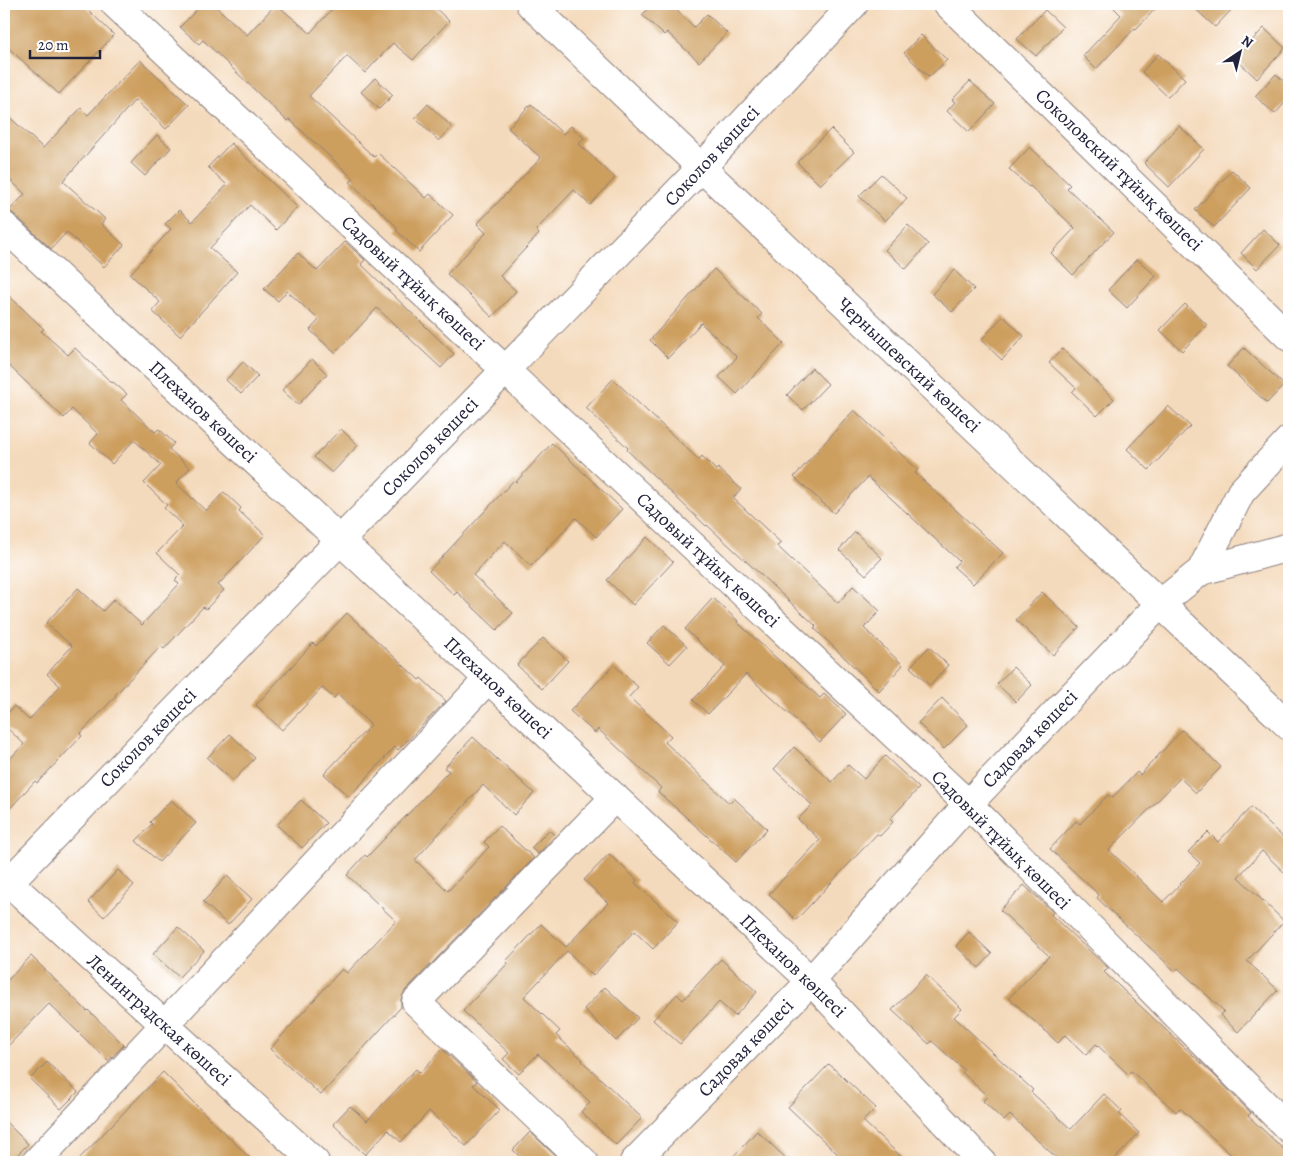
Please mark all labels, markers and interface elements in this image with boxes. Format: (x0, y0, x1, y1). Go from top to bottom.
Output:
scale bar (30, 28, 100, 60)
north arrow (1216, 28, 1266, 78)
text: N (1238, 31, 1257, 52)
text: 20 m (38, 35, 69, 55)
street label: Соколовский тұйық көшесі (1029, 83, 1209, 257)
street label: Соколов көшесі (658, 100, 766, 212)
street label: Садовый тұйық көшесі (335, 209, 491, 357)
street label: Чернышевский көшесі (832, 291, 986, 439)
street label: Плеханов көшесі (143, 355, 263, 469)
street label: Соколов көшесі (376, 392, 484, 502)
street label: Садовый тұйық көшесі (630, 486, 786, 634)
street label: Плеханов көшесі (438, 631, 558, 745)
street label: Соколов көшесі (94, 683, 202, 793)
street label: Садовая көшесі (976, 684, 1084, 794)
street label: Садовый тұйық көшесі (925, 764, 1077, 916)
street label: Плеханов көшесі (734, 908, 852, 1024)
street label: Ленинградская көшесі (81, 948, 237, 1092)
street label: Садовая көшесі (692, 993, 800, 1103)

